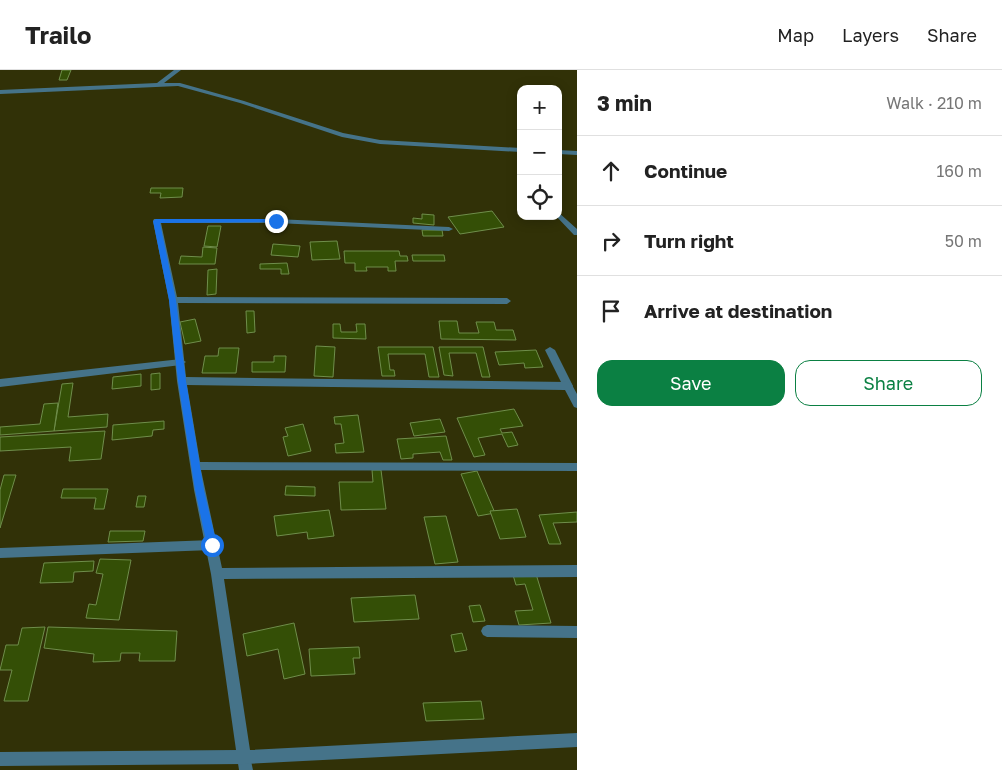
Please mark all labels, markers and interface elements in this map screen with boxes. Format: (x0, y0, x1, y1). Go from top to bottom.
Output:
text: Trailo (25, 20, 91, 49)
text: Map (777, 24, 814, 46)
text: Layers (842, 24, 899, 46)
text: Share (927, 24, 977, 46)
map controls (517, 85, 562, 220)
button: + (517, 85, 562, 130)
text: 3 min (597, 90, 652, 116)
text: Walk · 210 m (886, 93, 982, 113)
button: − (517, 130, 562, 175)
icon: ahead (597, 157, 625, 185)
text: Continue (644, 159, 727, 182)
text: 160 m (936, 161, 982, 181)
button: locate (517, 175, 562, 220)
route end (265, 210, 288, 233)
icon: right (597, 227, 625, 255)
text: Turn right (644, 229, 734, 252)
text: 50 m (945, 231, 982, 251)
icon: arrive (597, 297, 625, 325)
text: Arrive at destination (644, 299, 832, 322)
button: Save (597, 360, 785, 406)
button: Share (795, 360, 982, 406)
route start (201, 534, 224, 557)

